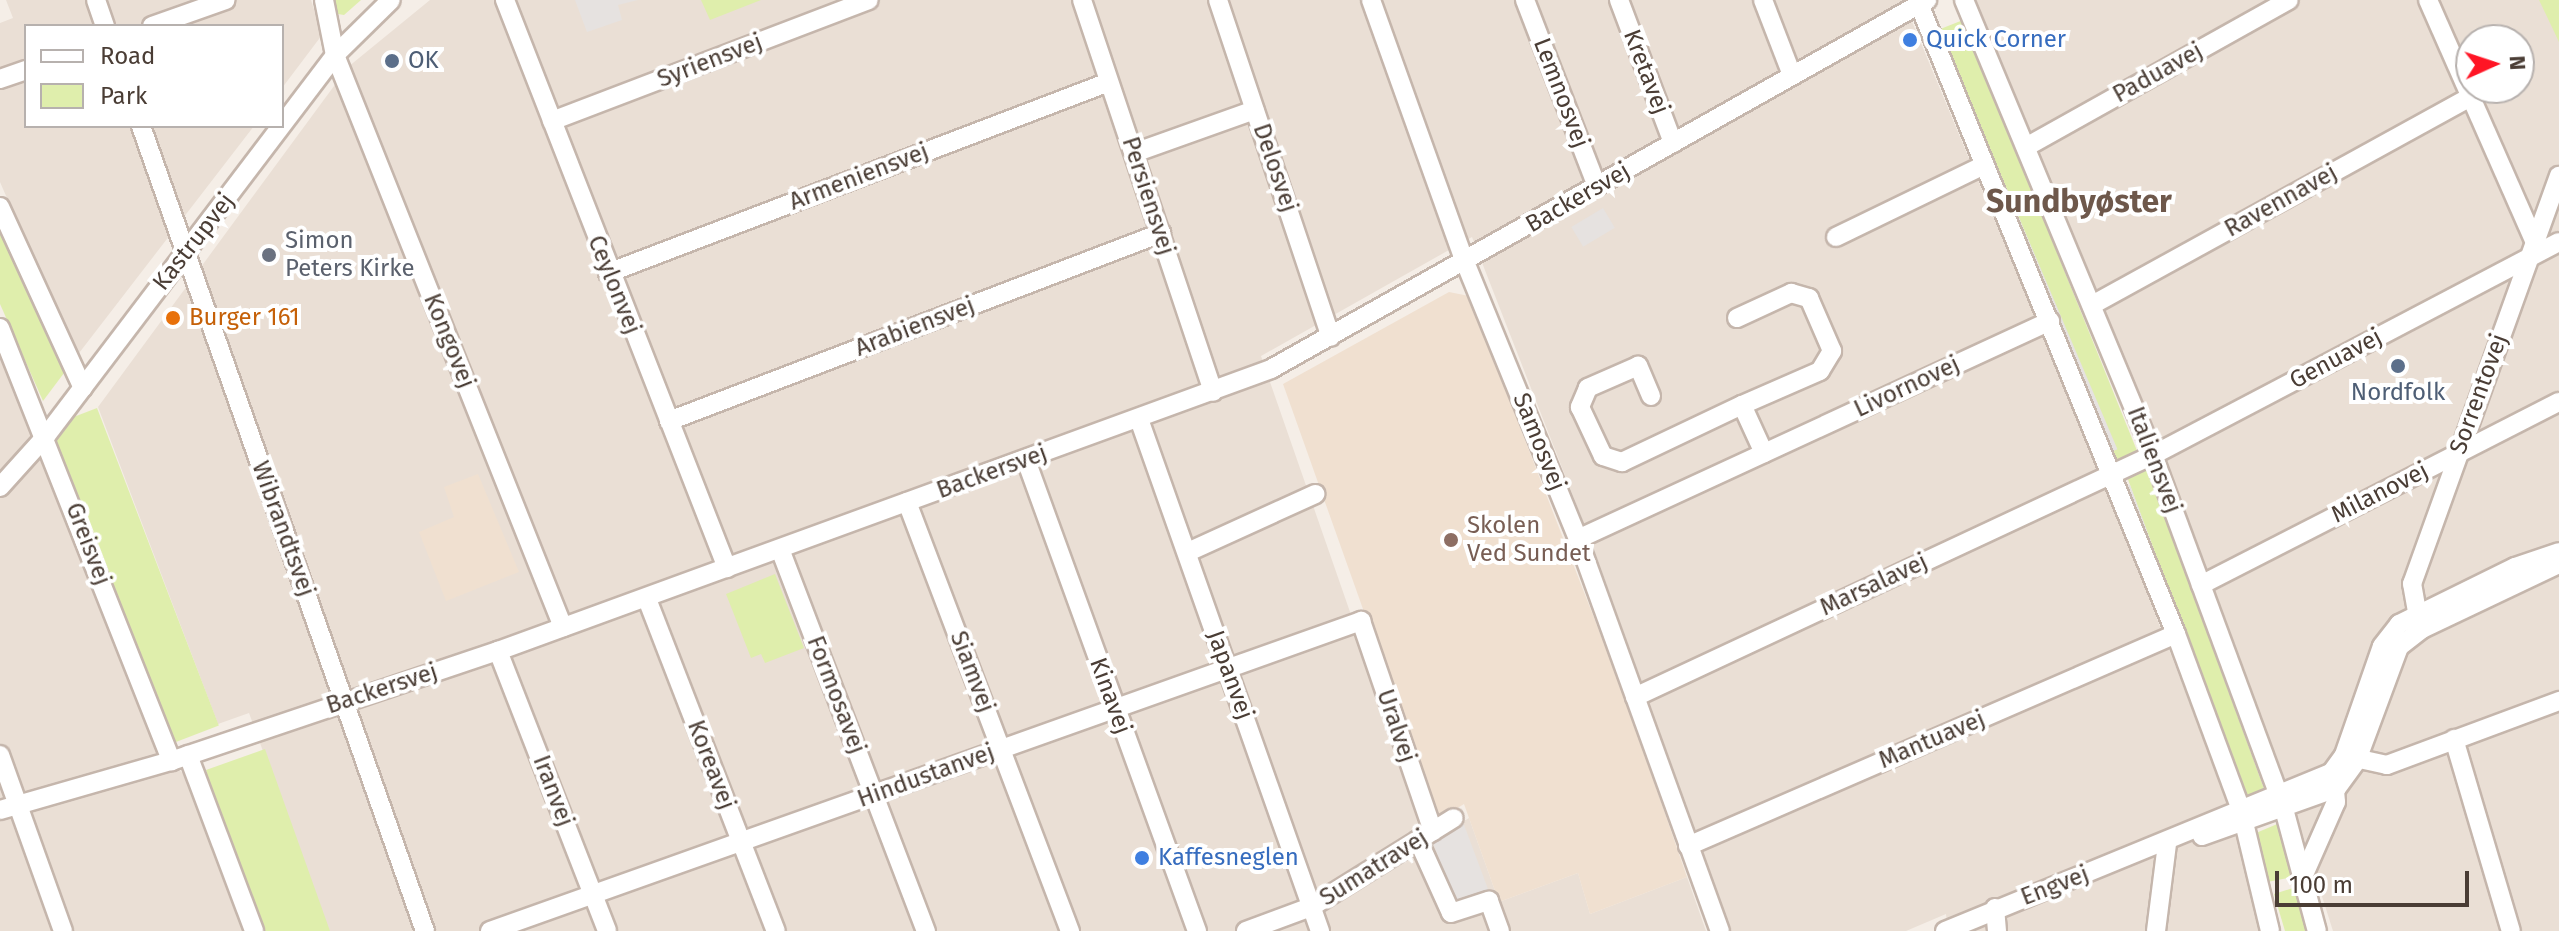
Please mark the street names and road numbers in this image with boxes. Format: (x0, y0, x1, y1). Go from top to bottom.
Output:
street label: Kretavej (1617, 26, 1675, 118)
street label: Syriensvej (653, 28, 767, 94)
street label: Lemnosvej (1527, 34, 1595, 152)
street label: Paduavej (2108, 37, 2208, 109)
street label: Delosvej (1246, 120, 1304, 216)
street label: Persiensvej (1115, 133, 1181, 259)
street label: Armeniensvej (785, 137, 933, 217)
street label: Backersvej (1521, 157, 1635, 239)
street label: Ravennavej (2220, 158, 2342, 244)
street label: Kastrupvej (147, 188, 241, 296)
street label: Ceylonvej (581, 231, 647, 339)
street label: Kongovej (417, 290, 481, 392)
street label: Arabiensvej (851, 291, 979, 363)
street label: Genuavej (2285, 323, 2387, 395)
street label: Sorrentovej (2444, 330, 2514, 458)
street label: Livornovej (1850, 350, 1964, 424)
street label: Samosvej (1506, 389, 1572, 495)
street label: Italiensvej (2121, 403, 2187, 517)
street label: Backersvej (933, 439, 1051, 505)
street label: Milanovej (2327, 456, 2433, 530)
street label: Wibrandtsvej (245, 457, 321, 601)
street label: Greisvej (59, 499, 117, 589)
street label: Marsalavej (1816, 548, 1932, 622)
street label: Japanvej (1201, 626, 1259, 724)
street label: Siamvej (943, 627, 1001, 717)
street label: Formosavej (800, 632, 872, 758)
street label: Kinavej (1083, 654, 1137, 738)
street label: Backersvej (323, 657, 441, 721)
street label: Uralvej (1370, 686, 1422, 766)
street label: Mantuavej (1875, 705, 1989, 775)
street label: Koreavej (681, 716, 741, 814)
street label: Hindustanvej (854, 738, 998, 814)
street label: Iranvej (526, 751, 580, 831)
street label: Sumatravej (1315, 823, 1433, 913)
street label: Engvej (2017, 860, 2093, 912)

